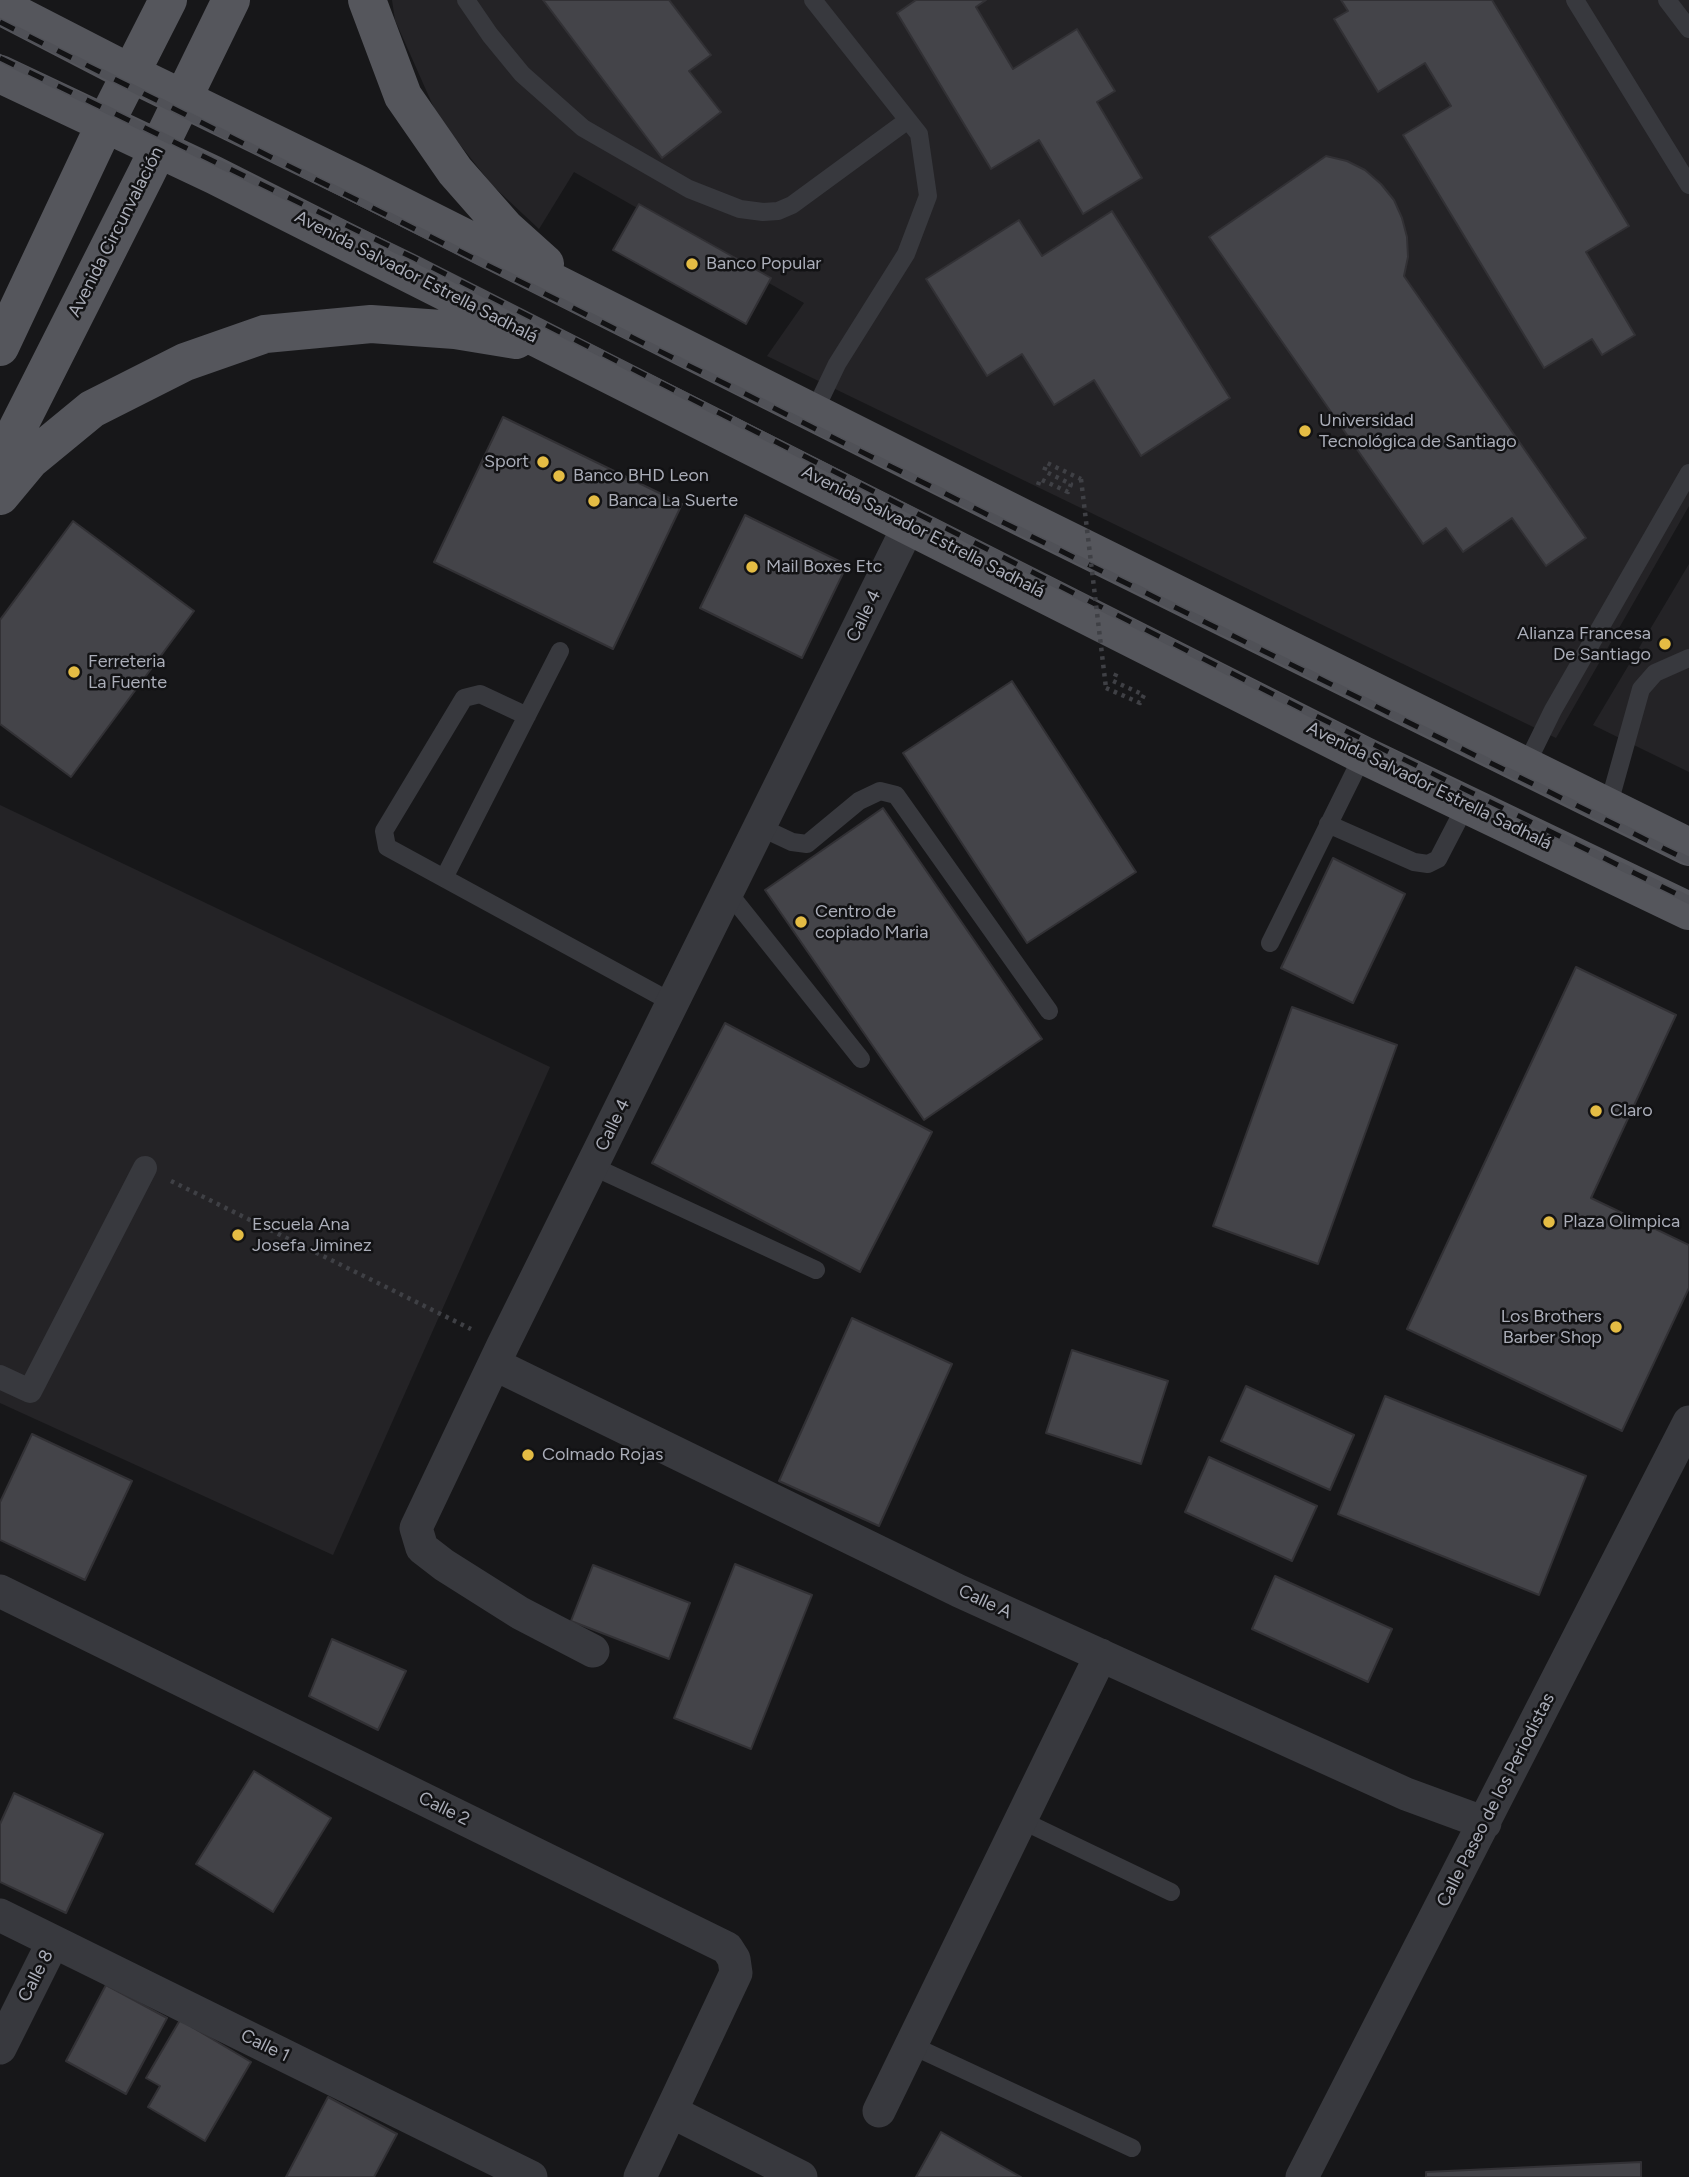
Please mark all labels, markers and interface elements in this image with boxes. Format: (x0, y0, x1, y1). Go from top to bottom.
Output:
street label: Avenida Circunvalación (64, 143, 168, 321)
street label: Avenida Salvador Estrella Sadhalá (291, 206, 541, 348)
place label: Banco Popular (706, 253, 821, 275)
marker: Banco Popular (684, 256, 700, 272)
place label: Universidad Tecnológica de Santiago (1319, 410, 1517, 452)
marker: Universidad Tecnológica de Santiago (1297, 423, 1313, 439)
place label: Sport (484, 451, 529, 473)
marker: Sport (535, 454, 551, 470)
street label: Avenida Salvador Estrella Sadhalá (798, 461, 1048, 603)
place label: Banco BHD Leon (573, 465, 709, 487)
marker: Banco BHD Leon (551, 468, 567, 484)
place label: Banca La Suerte (608, 490, 738, 512)
marker: Banca La Suerte (586, 493, 602, 509)
place label: Mail Boxes Etc (766, 556, 883, 578)
marker: Mail Boxes Etc (744, 559, 760, 575)
street label: Calle 4 (842, 586, 886, 646)
place label: Alianza Francesa De Santiago (1517, 623, 1651, 666)
marker: Alianza Francesa De Santiago (1657, 636, 1673, 652)
place label: Ferreteria La Fuente (88, 651, 167, 694)
marker: Ferreteria La Fuente (66, 664, 82, 680)
street label: Avenida Salvador Estrella Sadhalá (1303, 717, 1555, 855)
place label: Centro de copiado Maria (815, 901, 928, 944)
marker: Centro de copiado Maria (793, 914, 809, 930)
street label: Calle 4 (591, 1095, 635, 1155)
place label: Claro (1610, 1100, 1653, 1122)
marker: Claro (1588, 1103, 1604, 1119)
place label: Plaza Olimpica (1563, 1211, 1680, 1233)
place label: Escuela Ana Josefa Jiminez (252, 1214, 372, 1256)
marker: Plaza Olimpica (1541, 1214, 1557, 1230)
marker: Escuela Ana Josefa Jiminez (230, 1227, 246, 1243)
place label: Los Brothers Barber Shop (1501, 1306, 1602, 1348)
marker: Los Brothers Barber Shop (1608, 1319, 1624, 1335)
place label: Colmado Rojas (542, 1444, 663, 1466)
marker: Colmado Rojas (520, 1447, 536, 1463)
street label: Calle A (955, 1580, 1015, 1624)
street label: Calle Paseo de los Periodistas (1433, 1689, 1559, 1911)
street label: Calle 2 (415, 1787, 473, 1831)
street label: Calle 8 (14, 1946, 58, 2006)
street label: Calle 1 (237, 2025, 293, 2067)

